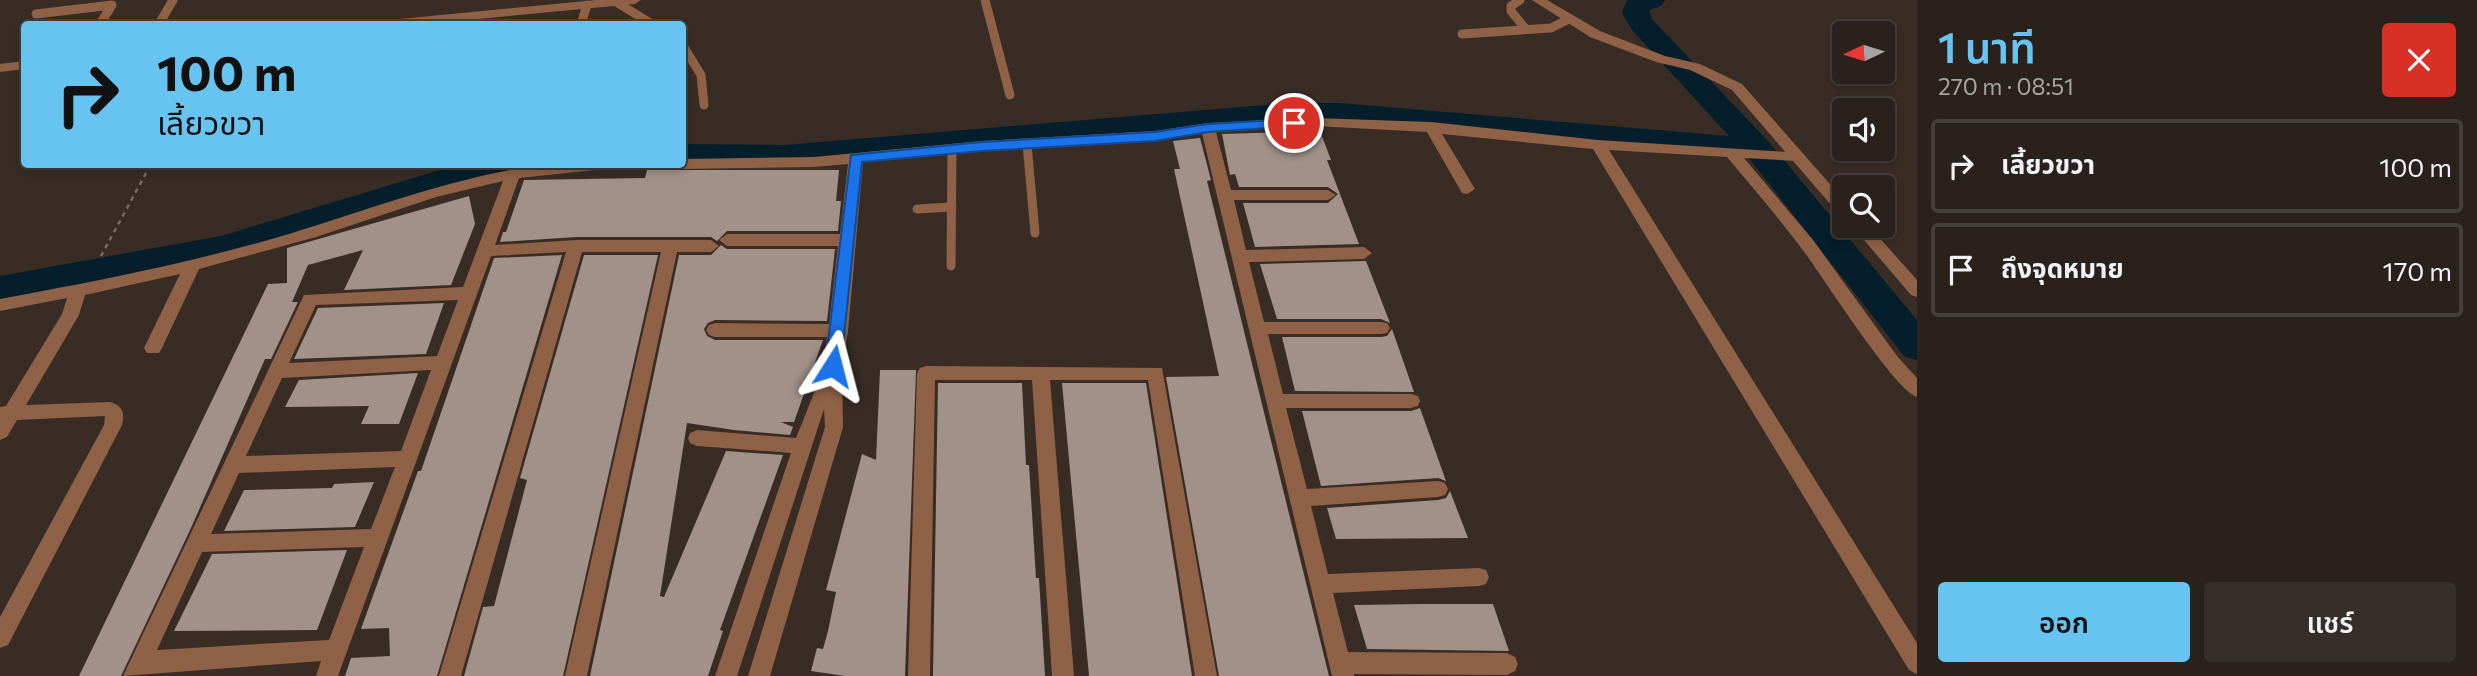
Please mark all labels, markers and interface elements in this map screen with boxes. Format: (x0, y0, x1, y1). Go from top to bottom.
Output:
text: 1 นาที (1938, 20, 2036, 72)
north arrow (1832, 21, 1895, 84)
map controls (1832, 21, 1895, 238)
button: close (2382, 23, 2456, 97)
text: 100 m (157, 41, 296, 101)
icon: right (42, 49, 133, 140)
text: 270 m · 08:51 (1938, 72, 2074, 100)
pin (1264, 93, 1324, 153)
button: sound (1832, 98, 1895, 161)
text: เลี้ยวขวา (157, 102, 265, 142)
icon: arrive (1275, 104, 1313, 142)
icon: right (1942, 147, 1980, 185)
text: เลี้ยวขวา (2001, 148, 2095, 179)
text: 100 m (2379, 151, 2452, 182)
button: search (1832, 175, 1895, 238)
icon: arrive (1942, 251, 1980, 289)
text: ถึงจุดหมาย (2001, 252, 2124, 283)
text: 170 m (2383, 255, 2452, 286)
position arrow (796, 329, 870, 403)
button: ออก (1938, 582, 2190, 662)
button: แชร์ (2204, 582, 2456, 662)

